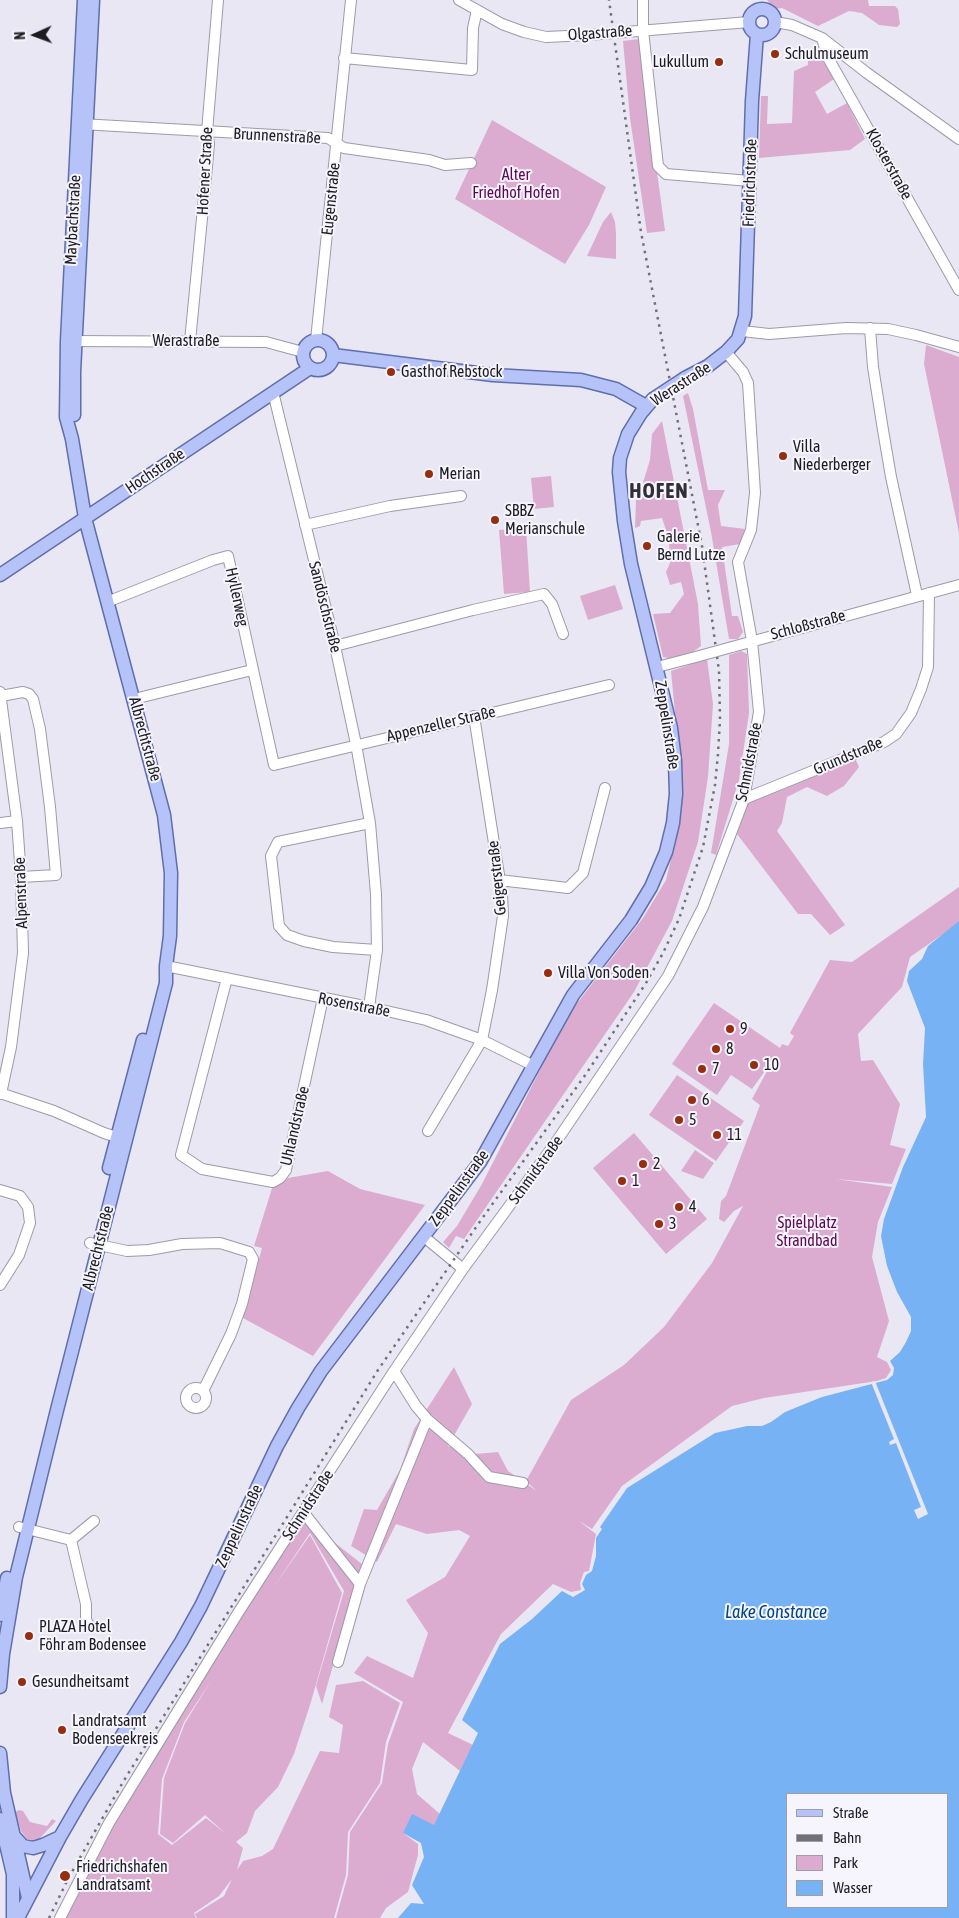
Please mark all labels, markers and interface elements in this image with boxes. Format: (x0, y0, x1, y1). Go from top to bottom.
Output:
north arrow (10, 10, 60, 60)
street label: Olgastraße (567, 21, 633, 45)
text: N (12, 31, 28, 40)
place label: Schulmuseum (785, 44, 869, 64)
marker: Schulmuseum (769, 48, 781, 60)
place label: Lukullum (653, 52, 709, 72)
marker: Lukullum (713, 56, 725, 68)
street label: Brunnenstraße (233, 124, 321, 148)
street label: Klosterstraße (862, 125, 916, 203)
street label: Hofener Straße (193, 126, 217, 216)
street label: Friedrichstraße (739, 139, 761, 227)
street label: Eugenstraße (318, 162, 344, 236)
park label: Alter Friedhof Hofen (472, 165, 560, 203)
street label: Maybachstraße (61, 174, 85, 266)
street label: Werastraße (152, 331, 220, 351)
street label: Werastraße (648, 358, 714, 410)
place label: Gasthof Rebstock (401, 362, 502, 382)
marker: Gasthof Rebstock (385, 366, 397, 378)
place label: Villa Niederberger (793, 437, 871, 475)
street label: Hochstraße (122, 444, 188, 498)
marker: Villa Niederberger (777, 450, 789, 462)
place label: Merian (439, 464, 481, 484)
marker: Merian (423, 468, 435, 480)
district label: HOFEN (629, 478, 689, 504)
place label: SBBZ Merianschule (505, 501, 585, 539)
marker: SBBZ Merianschule (489, 514, 501, 526)
place label: Galerie Bernd Lutze (657, 527, 725, 565)
marker: Galerie Bernd Lutze (641, 540, 653, 552)
street label: Sandöschstraße (304, 559, 346, 655)
street label: Hyllerweg (221, 566, 253, 628)
street label: Schloßstraße (769, 606, 847, 644)
street label: Zeppelinstraße (651, 679, 683, 771)
street label: Albrechtstraße (125, 695, 165, 783)
street label: Appenzeller Straße (385, 702, 497, 746)
street label: Schmidstraße (732, 721, 766, 803)
street label: Grundstraße (811, 733, 885, 779)
street label: Geigerstraße (484, 840, 510, 916)
street label: Alpenstraße (10, 857, 32, 929)
place label: Villa Von Soden (558, 963, 649, 983)
marker: Villa Von Soden (542, 967, 554, 979)
street label: Rosenstraße (316, 989, 392, 1021)
place label: 9 (740, 1019, 748, 1039)
marker: 9 (724, 1023, 736, 1035)
place label: 8 (726, 1039, 734, 1059)
marker: 8 (710, 1043, 722, 1055)
place label: 10 (764, 1055, 779, 1075)
place label: 7 (712, 1059, 720, 1079)
marker: 10 (748, 1059, 760, 1071)
marker: 7 (696, 1063, 708, 1075)
street label: Uhlandstraße (277, 1084, 313, 1168)
place label: 6 (702, 1090, 710, 1110)
marker: 6 (686, 1094, 698, 1106)
place label: 5 (689, 1110, 697, 1130)
marker: 5 (673, 1114, 685, 1126)
place label: 11 (727, 1125, 742, 1145)
marker: 11 (711, 1129, 723, 1141)
street label: Schmidstraße (505, 1132, 567, 1208)
street label: Zeppelinstraße (425, 1146, 493, 1230)
place label: 2 (653, 1154, 661, 1174)
marker: 2 (637, 1158, 649, 1170)
place label: 1 (632, 1171, 640, 1191)
marker: 1 (616, 1175, 628, 1187)
place label: 4 (689, 1197, 697, 1217)
marker: 4 (673, 1201, 685, 1213)
street label: Albrechtstraße (78, 1204, 118, 1292)
park label: Spielplatz Strandbad (776, 1213, 838, 1251)
place label: 3 (669, 1214, 677, 1234)
marker: 3 (653, 1218, 665, 1230)
street label: Schmidstraße (278, 1466, 338, 1544)
street label: Zeppelinstraße (211, 1481, 267, 1571)
water label: Lake Constance (725, 1601, 827, 1623)
place label: PLAZA Hotel Föhr am Bodensee (39, 1617, 146, 1655)
marker: PLAZA Hotel Föhr am Bodensee (23, 1630, 35, 1642)
place label: Gesundheitsamt (32, 1672, 129, 1692)
marker: Gesundheitsamt (16, 1676, 28, 1688)
place label: Landratsamt Bodenseekreis (72, 1711, 158, 1749)
marker: Landratsamt Bodenseekreis (56, 1724, 68, 1736)
legend (786, 1793, 949, 1908)
text: Straße (833, 1804, 869, 1821)
text: Bahn (833, 1829, 862, 1846)
text: Park (833, 1854, 858, 1871)
place label: Friedrichshafen Landratsamt (76, 1857, 168, 1895)
marker: Friedrichshafen Landratsamt (58, 1869, 72, 1883)
text: Wasser (833, 1879, 872, 1896)

